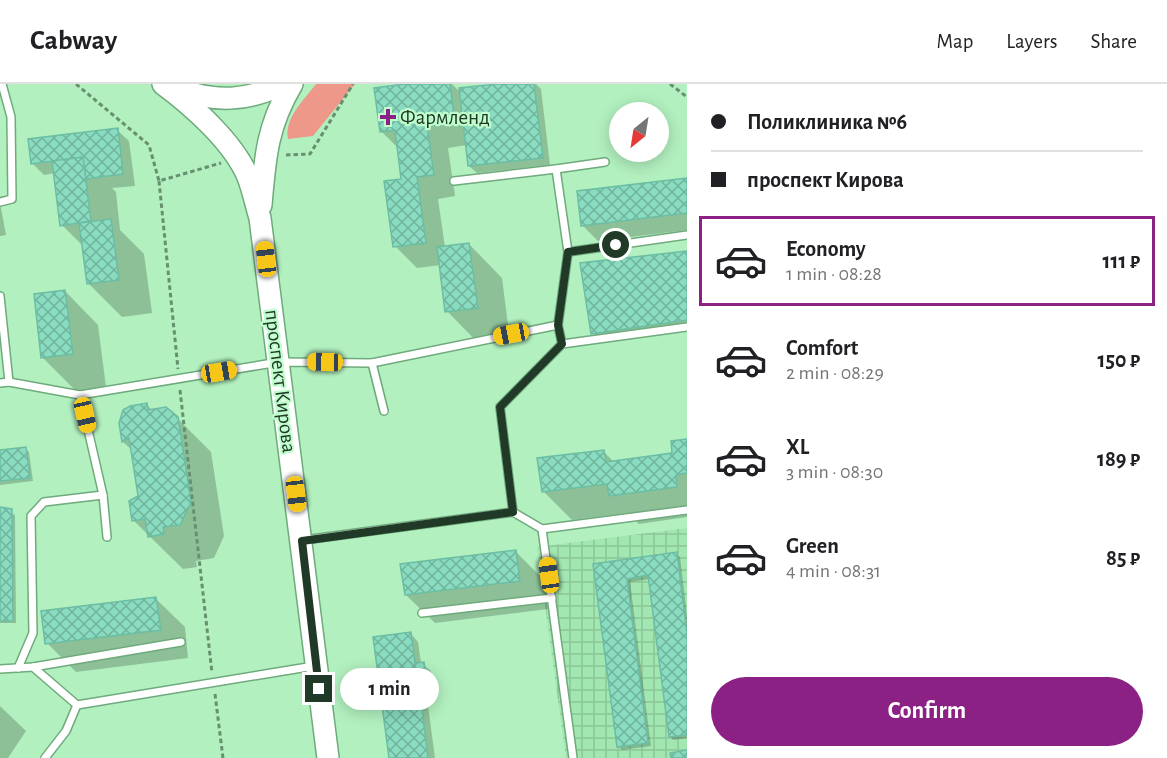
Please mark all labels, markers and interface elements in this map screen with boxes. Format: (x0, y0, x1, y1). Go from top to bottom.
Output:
text: Cabway (30, 27, 117, 55)
text: Map (937, 31, 973, 52)
text: Layers (1006, 31, 1057, 52)
text: Share (1090, 31, 1137, 52)
north arrow (609, 102, 669, 162)
map controls (609, 102, 669, 162)
place label: Фармленд (400, 107, 490, 128)
marker: Фармленд (381, 110, 395, 124)
text: Поликлиника №6 (747, 111, 907, 133)
text: проспект Кирова (747, 169, 904, 191)
route start (602, 231, 629, 258)
icon: car (714, 234, 768, 288)
text: Economy (786, 238, 866, 260)
car (255, 240, 277, 278)
text: 111 ₽ (1103, 250, 1140, 272)
text: 1 min · 08:28 (786, 264, 882, 284)
street label: проспект Кирова (261, 308, 300, 454)
car (492, 322, 530, 346)
icon: car (714, 333, 768, 387)
text: Comfort (786, 337, 858, 359)
text: 150 ₽ (1097, 349, 1140, 371)
car (307, 353, 343, 371)
car (200, 360, 238, 384)
text: 2 min · 08:29 (786, 363, 884, 383)
car (72, 395, 98, 435)
icon: car (714, 432, 768, 486)
text: XL (786, 436, 809, 458)
text: 189 ₽ (1097, 448, 1140, 470)
text: 3 min · 08:30 (786, 462, 883, 482)
car (285, 475, 307, 513)
icon: car (714, 531, 768, 585)
text: Green (786, 535, 839, 557)
text: 85 ₽ (1106, 547, 1140, 569)
car (538, 556, 560, 594)
text: 4 min · 08:31 (786, 561, 881, 581)
callout: 1 min (340, 668, 439, 710)
route end (305, 675, 332, 702)
button: Confirm (711, 677, 1143, 746)
text: 1 min (368, 679, 411, 699)

